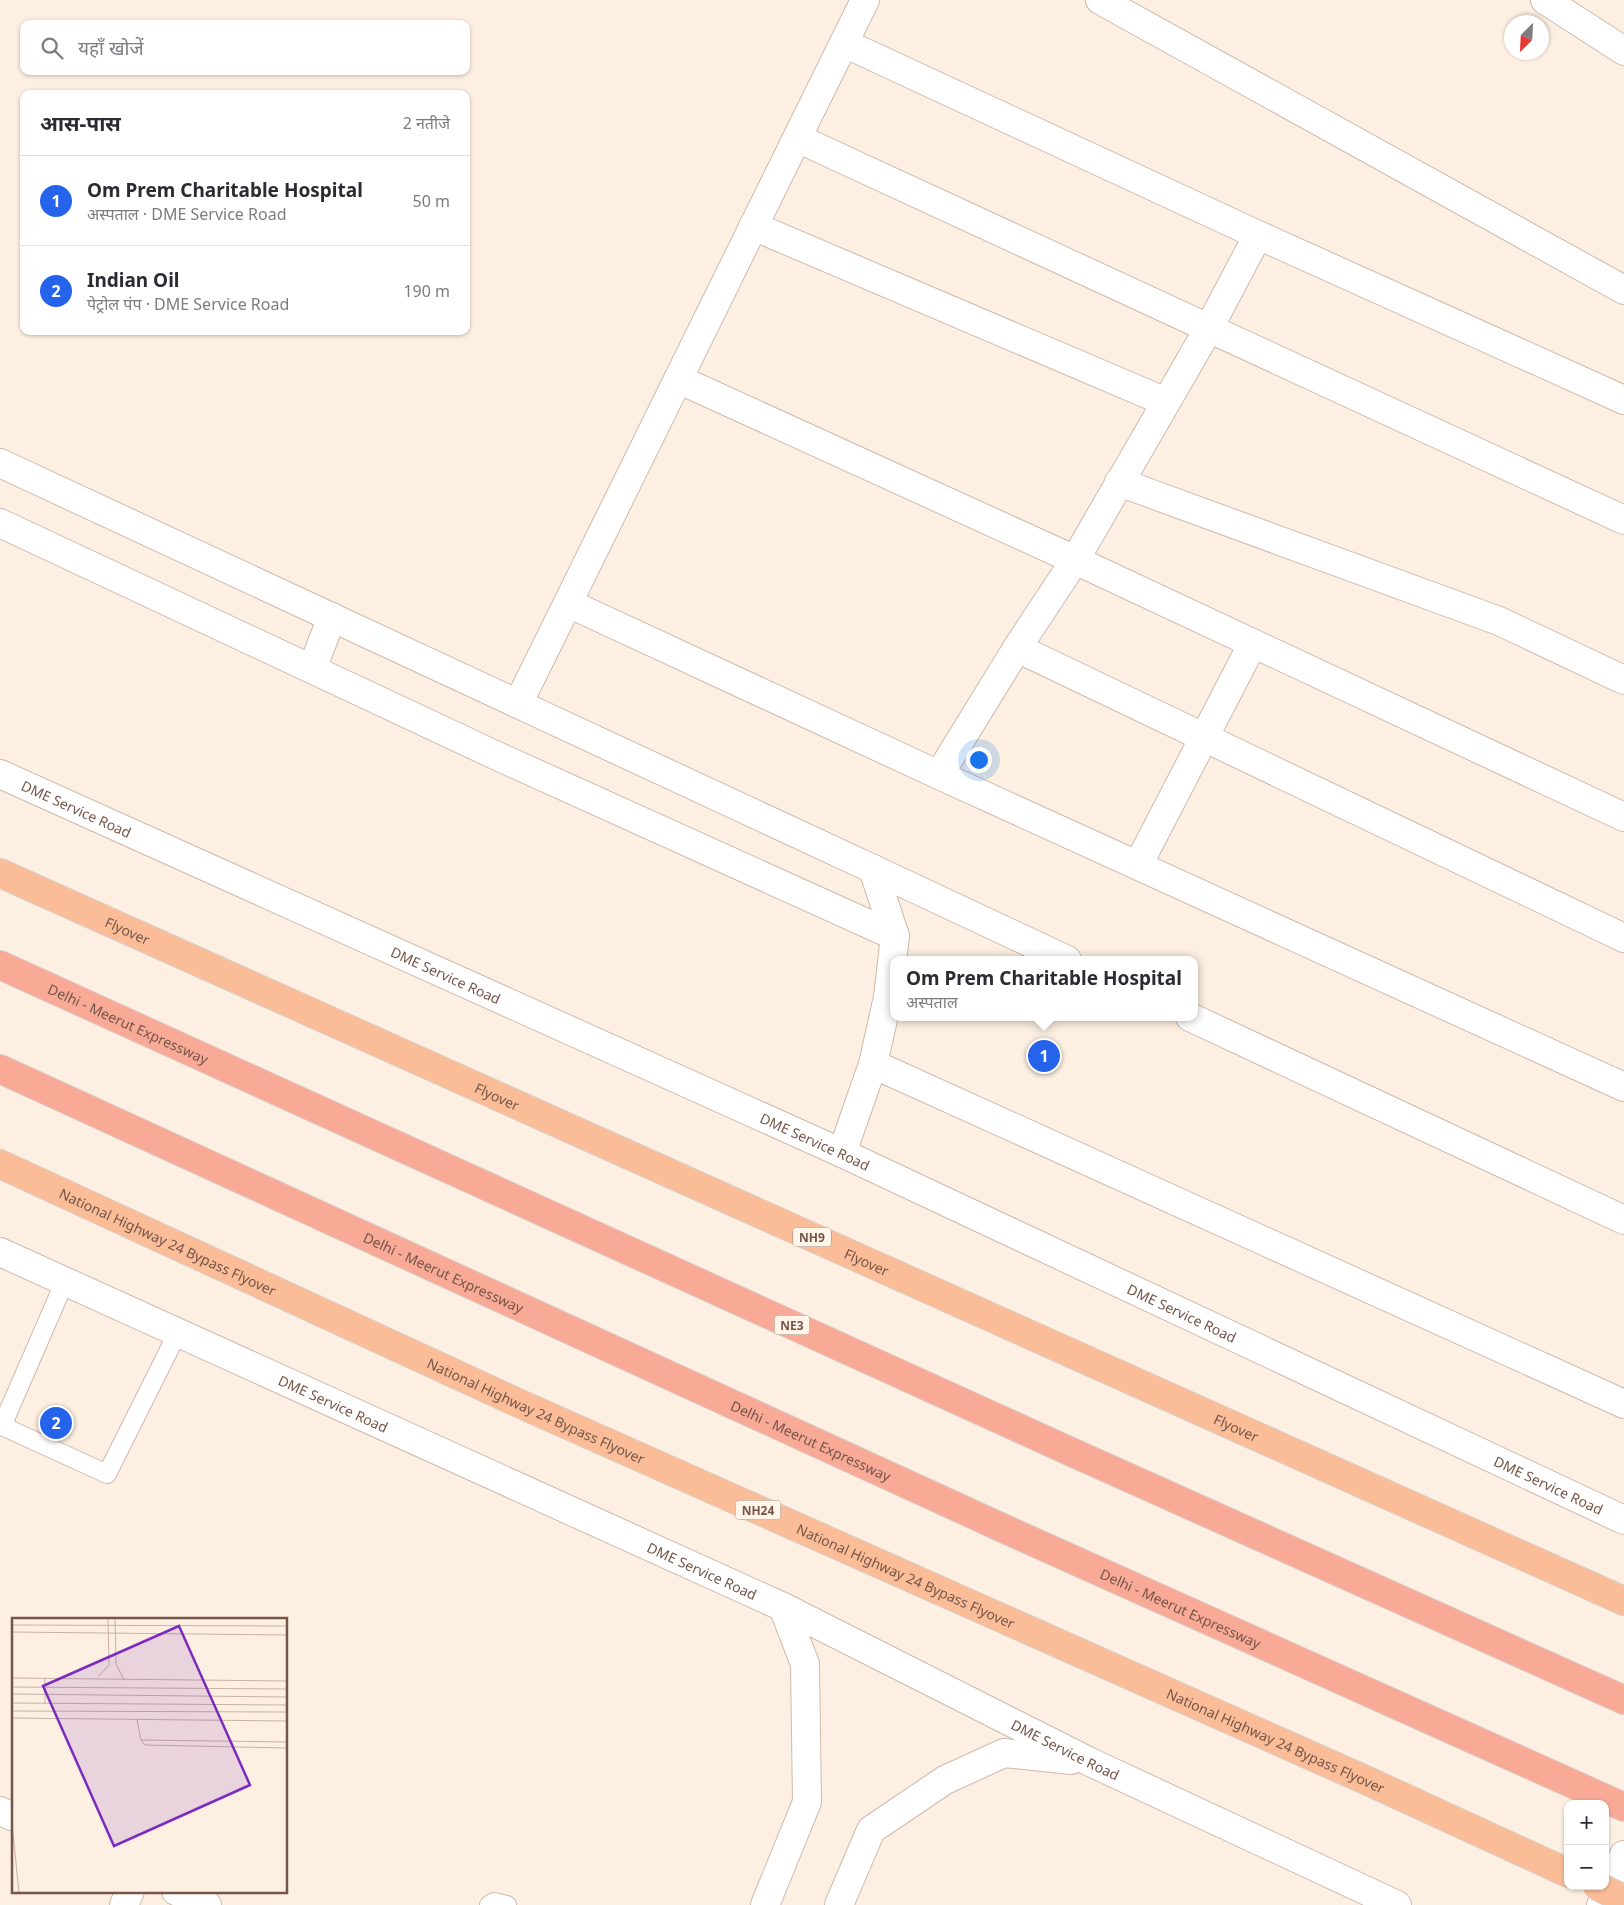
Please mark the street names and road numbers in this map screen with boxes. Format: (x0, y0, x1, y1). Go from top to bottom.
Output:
street label: DME Service Road (19, 775, 135, 841)
street label: Flyover (102, 912, 153, 949)
street label: DME Service Road (388, 942, 504, 1008)
street label: Delhi - Meerut Expressway (45, 979, 212, 1068)
street label: Flyover (472, 1078, 523, 1114)
street label: DME Service Road (757, 1108, 873, 1174)
street label: National Highway 24 Bypass Flyover (56, 1183, 280, 1300)
street label: Delhi - Meerut Expressway (361, 1227, 528, 1317)
road number: NH9 (793, 1228, 831, 1246)
street label: Flyover (842, 1243, 892, 1280)
street label: DME Service Road (1124, 1279, 1240, 1346)
road number: NE3 (774, 1316, 810, 1334)
street label: National Highway 24 Bypass Flyover (424, 1353, 648, 1468)
street label: DME Service Road (275, 1370, 391, 1436)
street label: Delhi - Meerut Expressway (728, 1395, 895, 1486)
street label: Flyover (1211, 1409, 1262, 1446)
street label: DME Service Road (1491, 1451, 1606, 1518)
road number: NH24 (736, 1500, 780, 1520)
street label: National Highway 24 Bypass Flyover (794, 1519, 1018, 1632)
street label: DME Service Road (644, 1537, 760, 1603)
street label: Delhi - Meerut Expressway (1097, 1564, 1265, 1653)
street label: National Highway 24 Bypass Flyover (1164, 1683, 1388, 1797)
street label: DME Service Road (1008, 1714, 1123, 1784)

